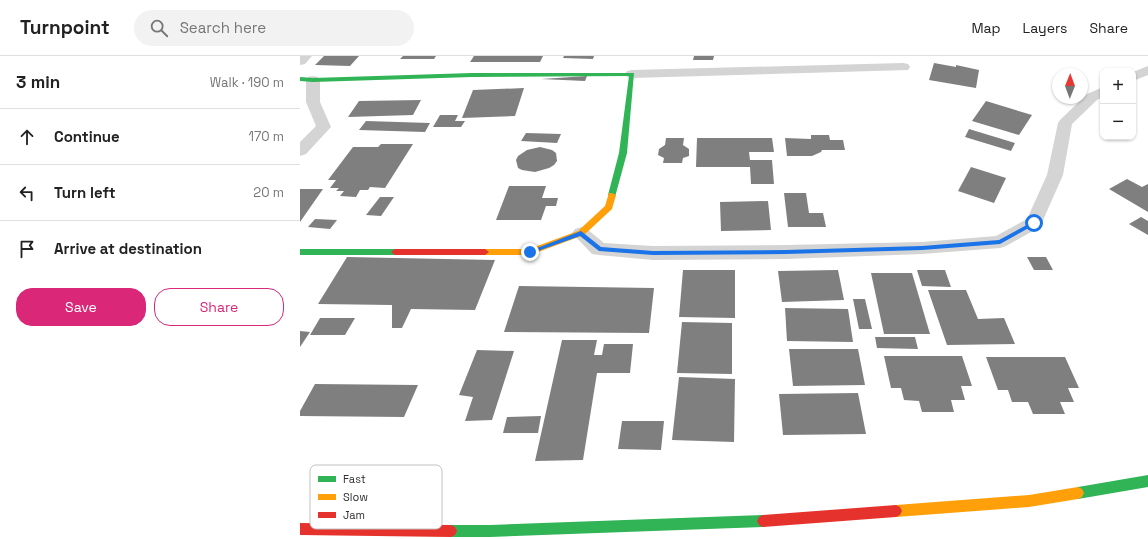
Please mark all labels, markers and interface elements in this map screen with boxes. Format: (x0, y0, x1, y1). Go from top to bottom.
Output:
search box (134, 10, 414, 46)
text: Turnpoint (20, 15, 110, 40)
icon: search (148, 17, 170, 39)
text: Search here (180, 18, 266, 37)
text: Map (971, 19, 1001, 37)
text: Layers (1023, 19, 1067, 37)
text: Share (1089, 19, 1128, 37)
north arrow (1052, 68, 1088, 104)
map controls (1100, 68, 1136, 140)
button: + (1100, 68, 1136, 104)
text: 3 min (16, 71, 60, 93)
text: Walk · 190 m (210, 74, 284, 91)
button: − (1100, 104, 1136, 140)
icon: ahead (16, 126, 38, 148)
text: Continue (54, 127, 120, 146)
text: 170 m (248, 128, 284, 145)
icon: left (16, 182, 38, 204)
text: Turn left (54, 183, 116, 202)
text: 20 m (253, 184, 284, 201)
route start (1025, 214, 1043, 232)
icon: arrive (16, 238, 38, 260)
text: Arrive at destination (54, 239, 202, 258)
route end (521, 243, 539, 261)
button: Save (16, 288, 146, 326)
button: Share (154, 288, 284, 326)
legend (310, 465, 442, 529)
text: Fast (343, 472, 366, 486)
text: Slow (343, 490, 368, 504)
text: Jam (343, 508, 365, 522)

